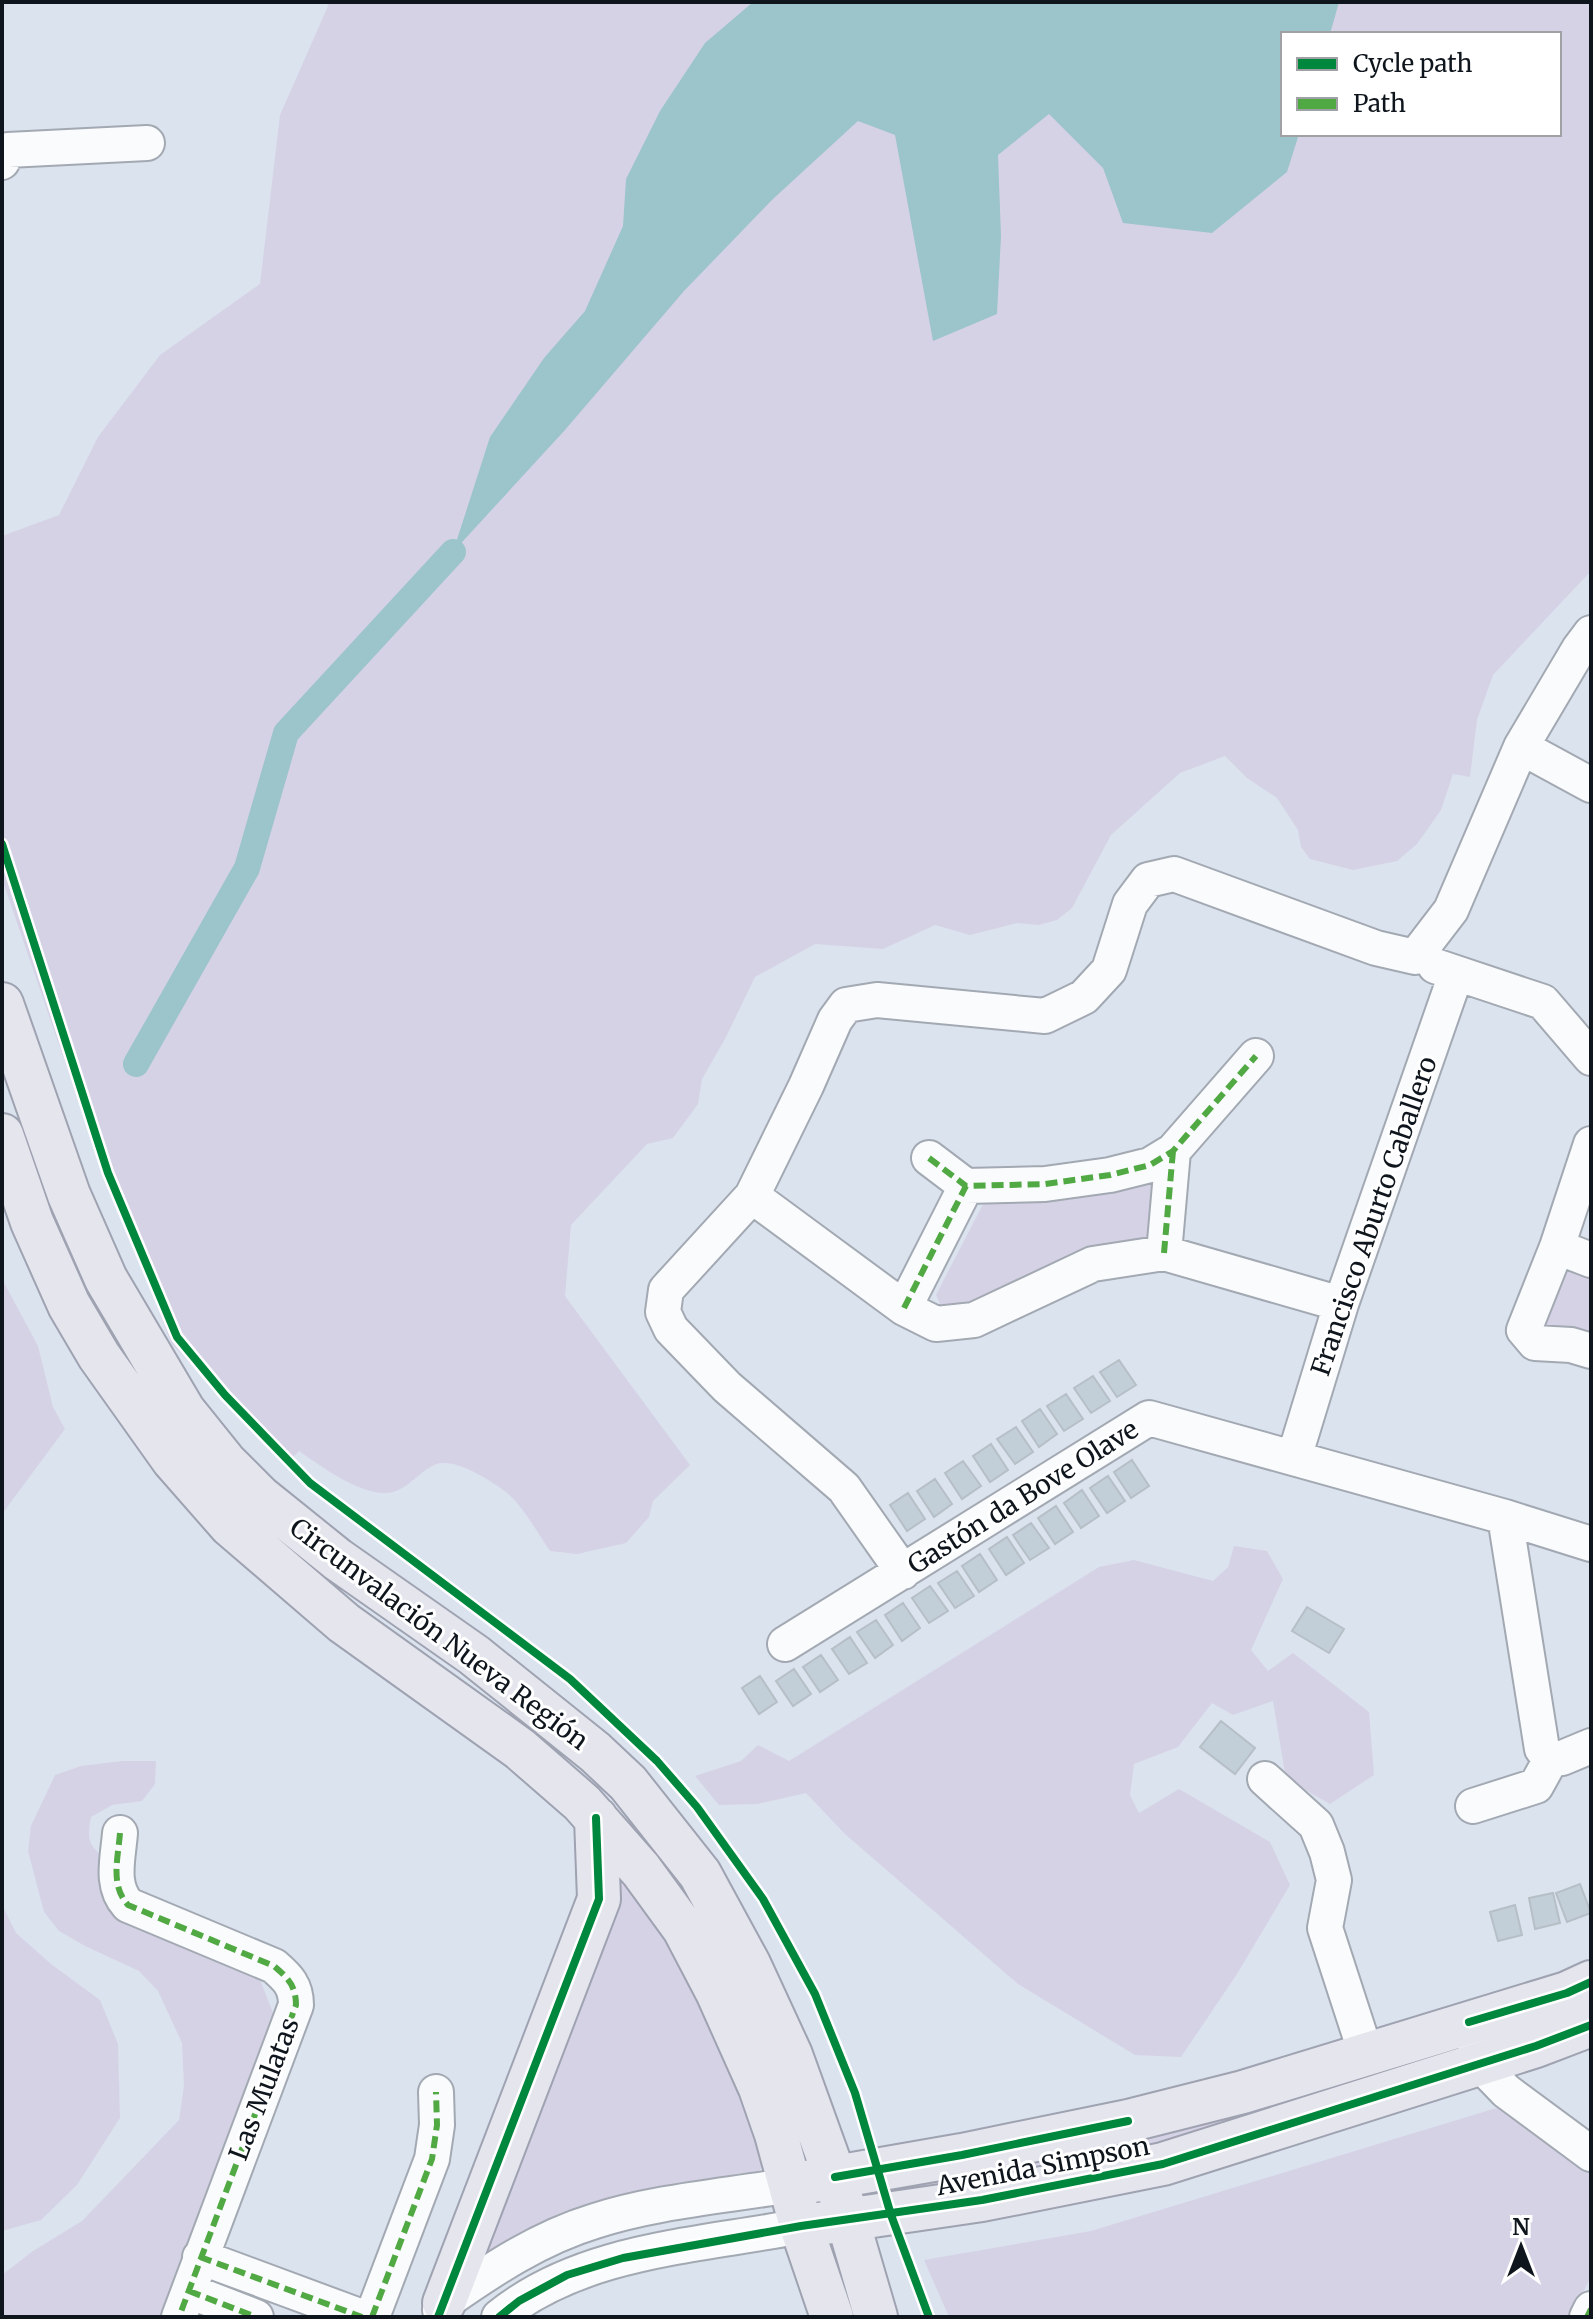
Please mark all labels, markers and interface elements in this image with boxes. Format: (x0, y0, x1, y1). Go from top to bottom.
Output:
legend (1281, 32, 1561, 136)
text: Cycle path (1353, 48, 1472, 79)
text: Path (1353, 88, 1406, 119)
street label: Francisco Aburto Caballero (1303, 1052, 1444, 1380)
street label: Gastón da Bove Olave (901, 1412, 1144, 1581)
street label: Circunvalación Nueva Región (283, 1510, 595, 1757)
street label: Las Mulatas (221, 2013, 306, 2165)
street label: Avenida Simpson (933, 2129, 1152, 2203)
north arrow (1481, 2207, 1561, 2287)
text: N (1512, 2213, 1530, 2241)

